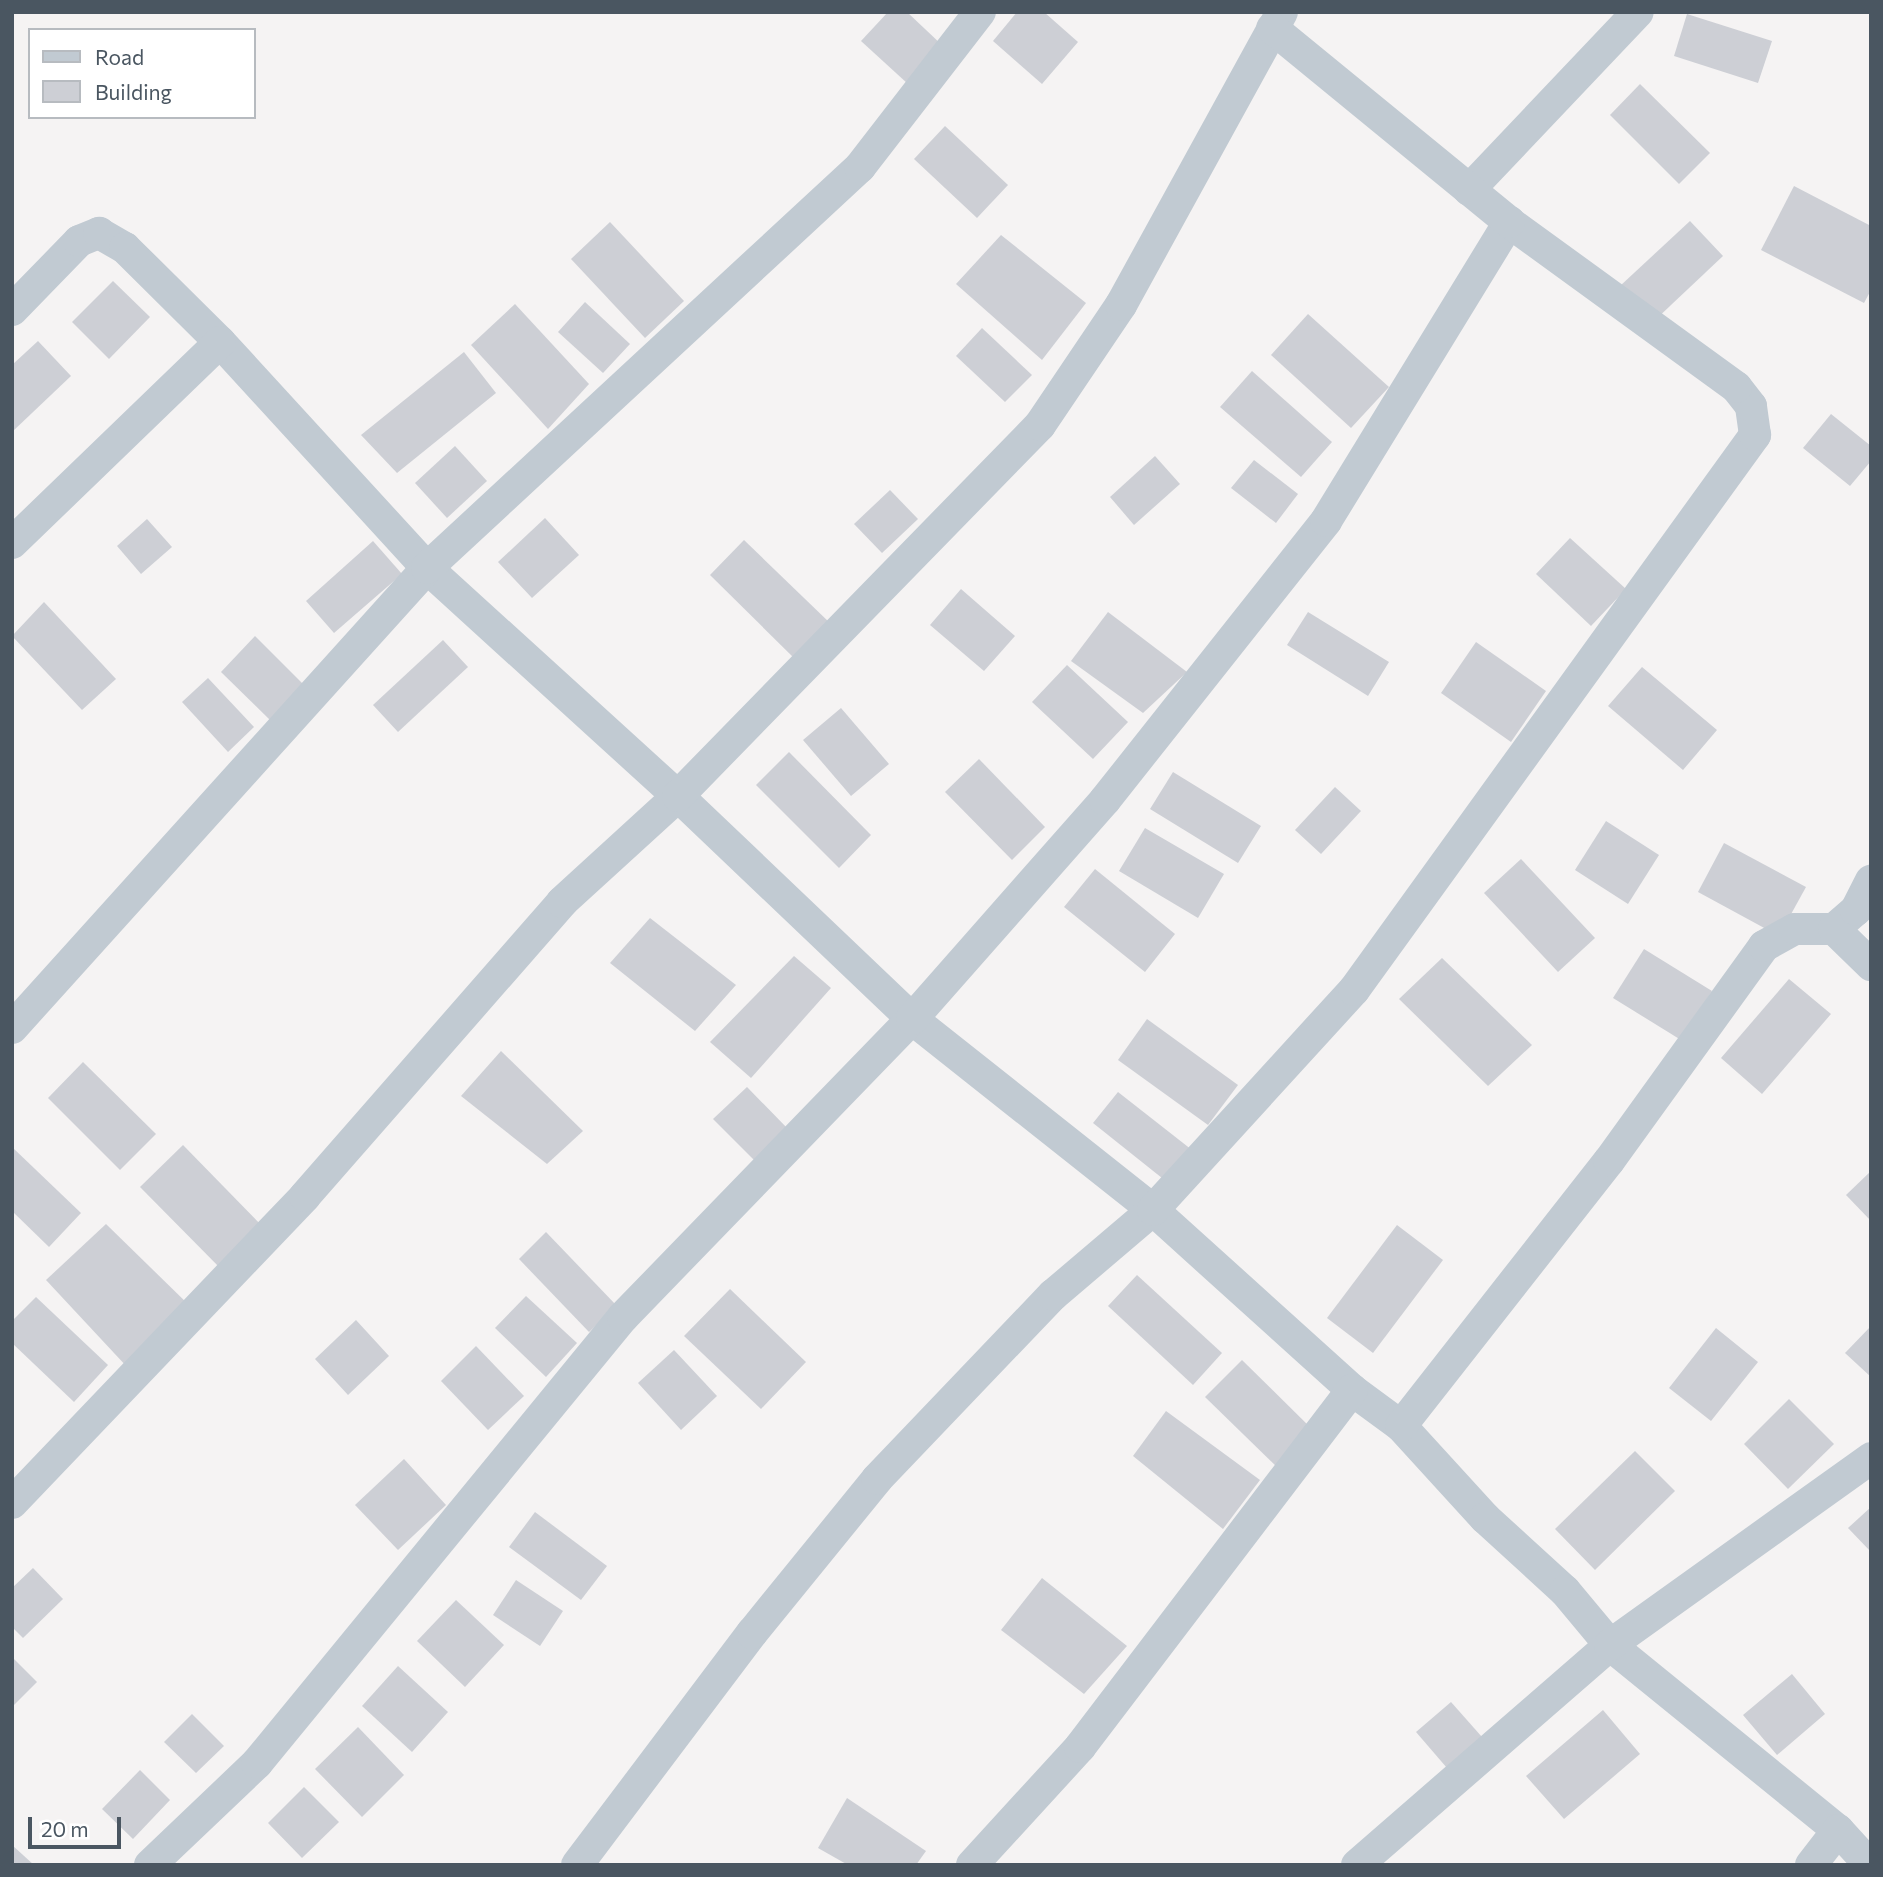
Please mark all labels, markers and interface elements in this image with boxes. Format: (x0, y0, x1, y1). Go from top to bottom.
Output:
legend (28, 28, 256, 119)
text: Road (95, 44, 144, 69)
text: Building (95, 79, 172, 104)
scale bar (32, 1804, 124, 1848)
text: 20 m (41, 1816, 89, 1841)

